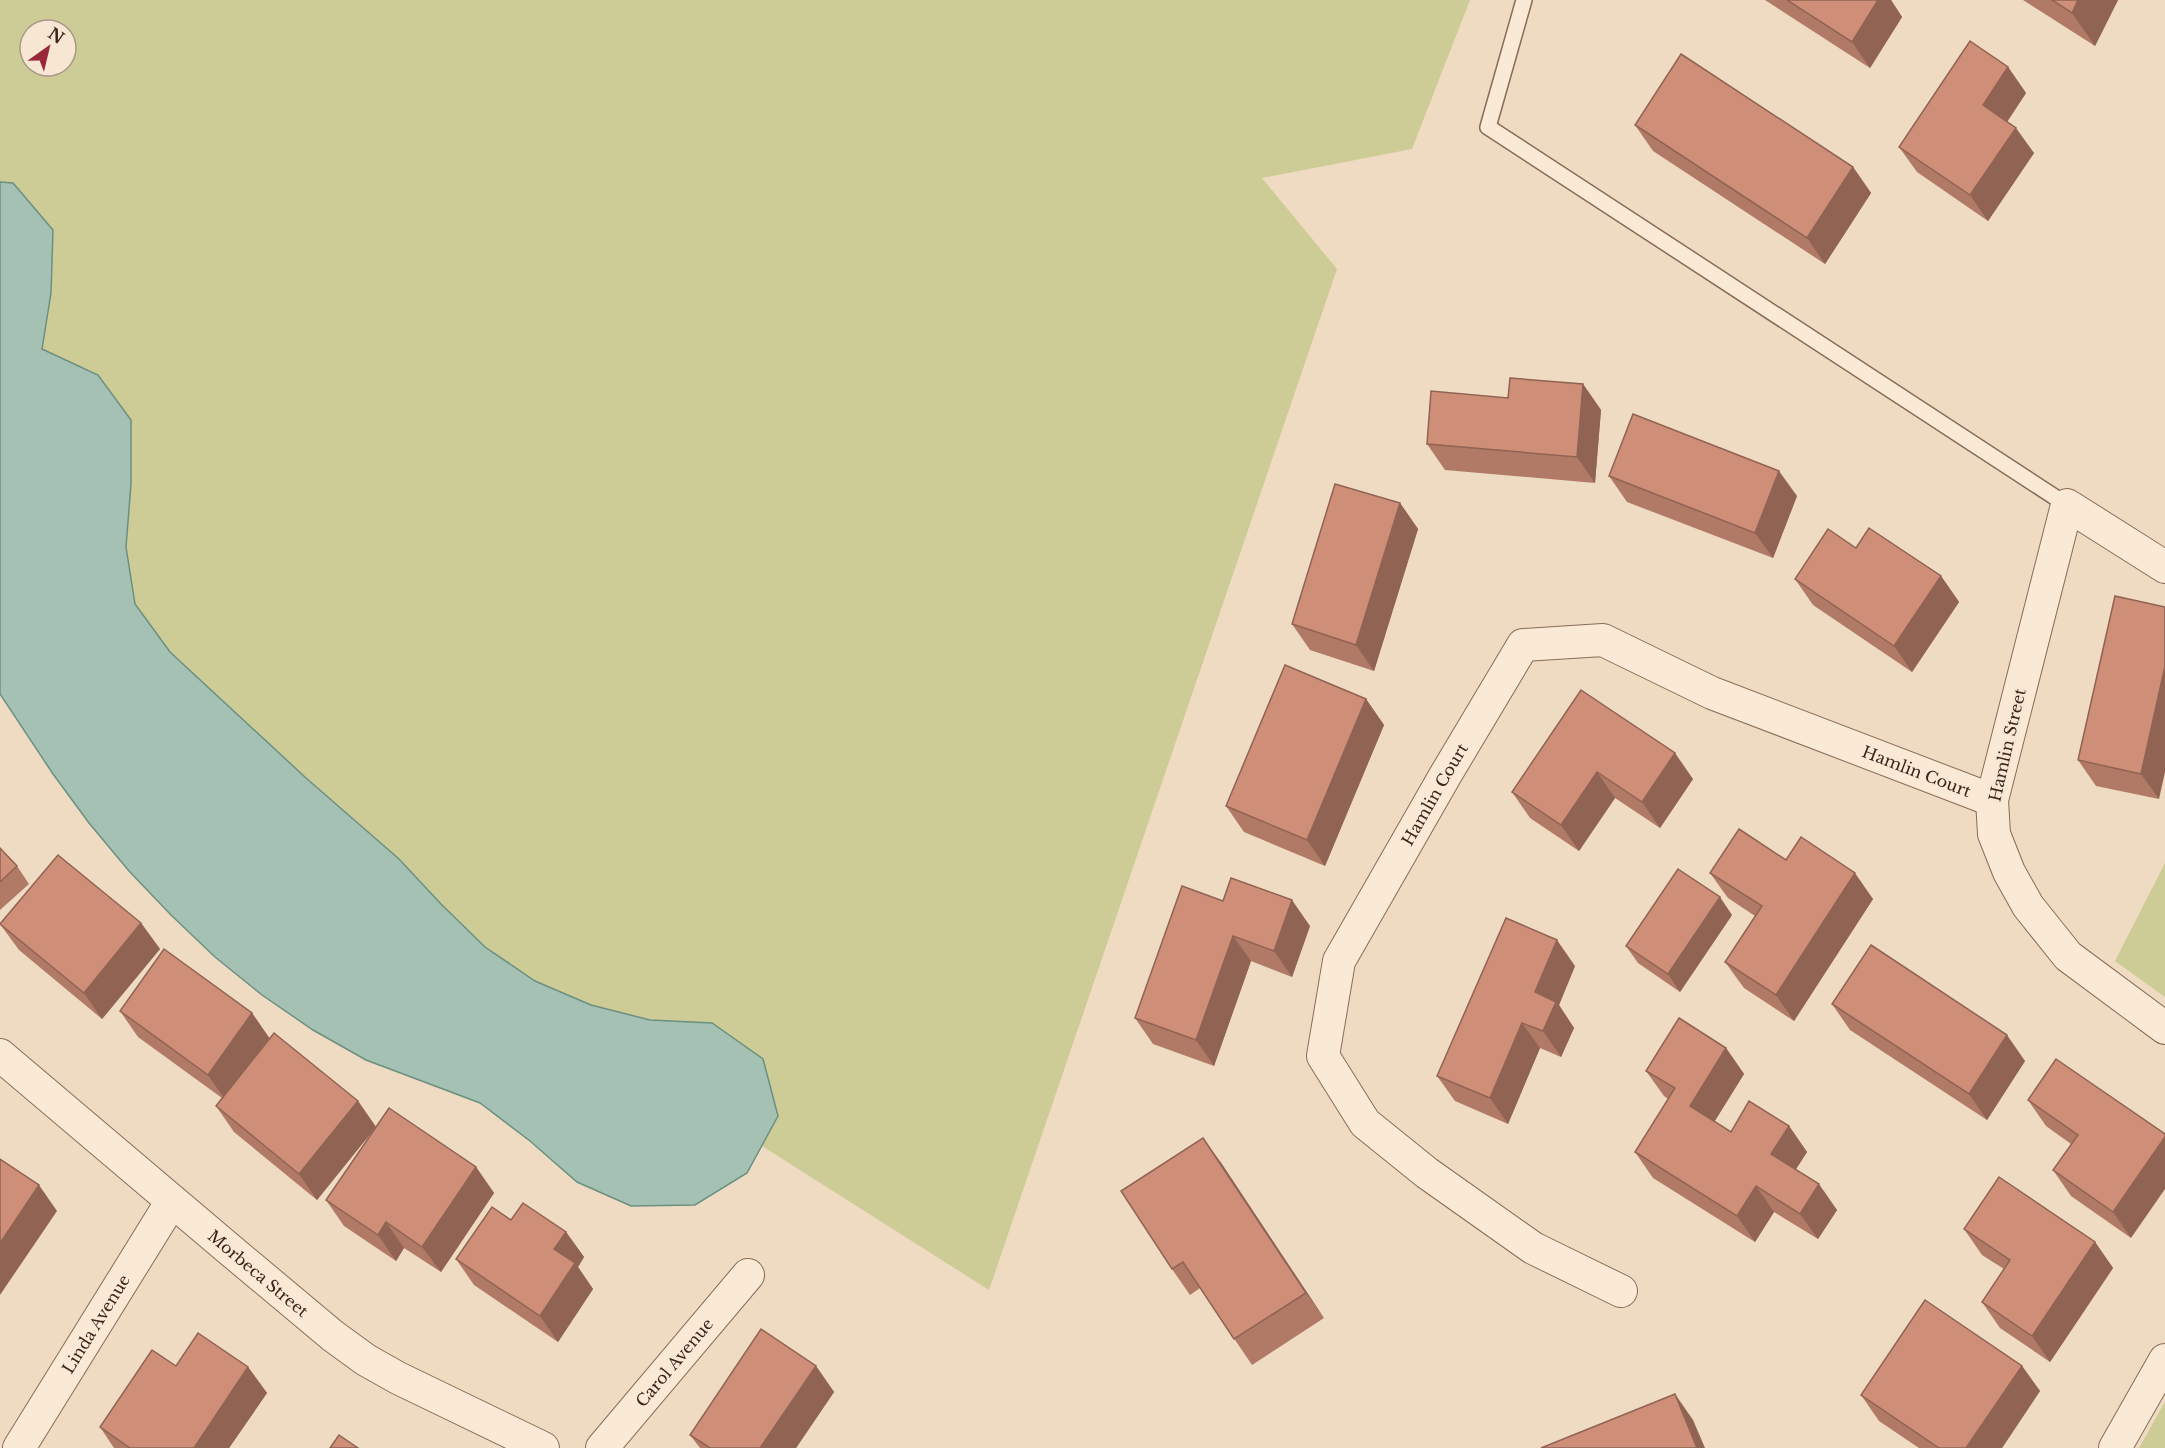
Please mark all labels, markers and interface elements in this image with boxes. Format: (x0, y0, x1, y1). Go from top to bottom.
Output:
north arrow (18, 18, 78, 78)
text: N (45, 23, 68, 48)
street label: Hamlin Street (1984, 687, 2030, 803)
street label: Hamlin Court (1397, 740, 1472, 849)
street label: Hamlin Court (1859, 741, 1974, 801)
street label: Morbeca Street (204, 1226, 312, 1321)
street label: Linda Avenue (58, 1271, 134, 1377)
street label: Carol Avenue (631, 1314, 717, 1411)

